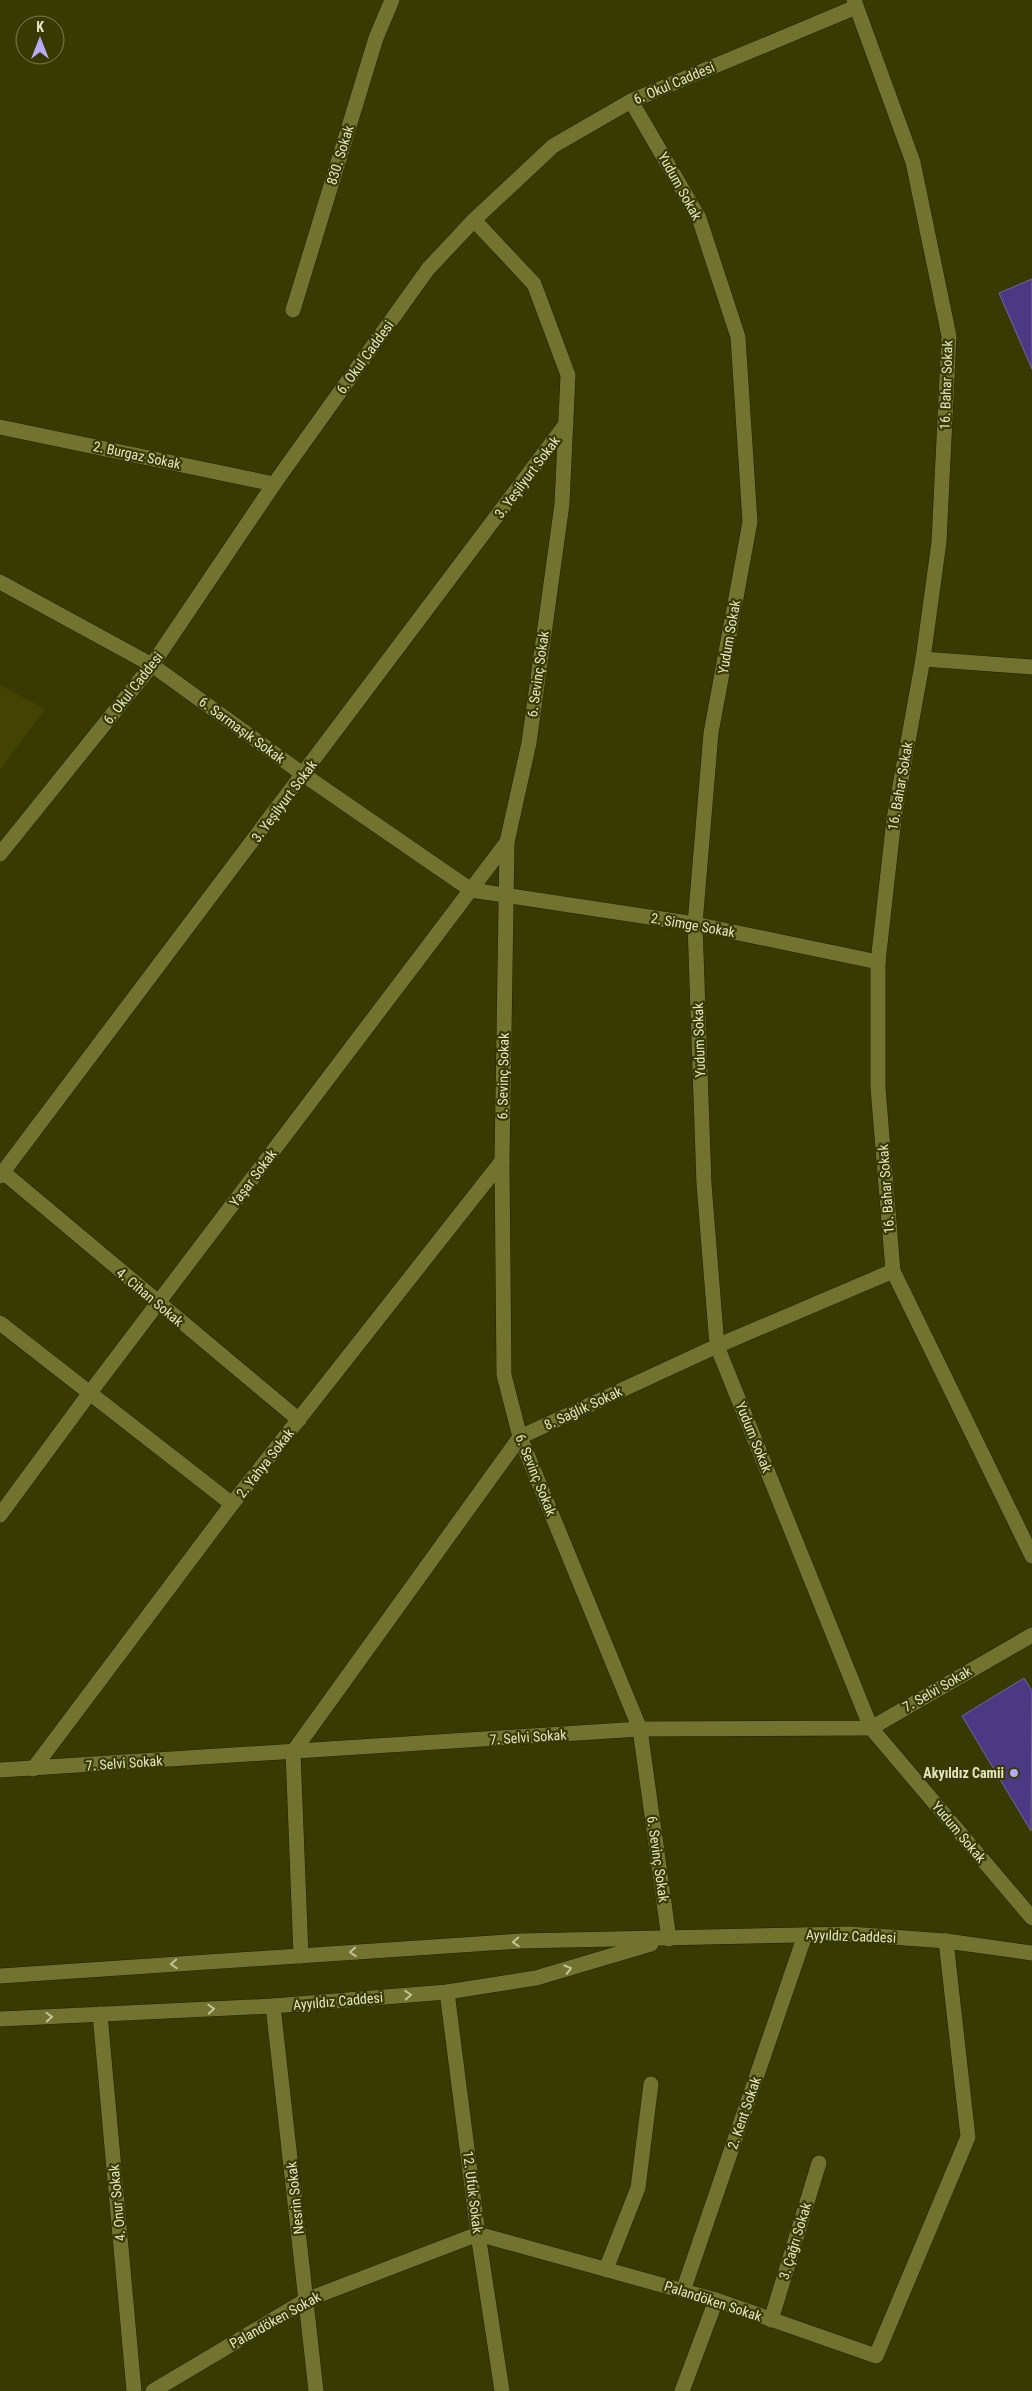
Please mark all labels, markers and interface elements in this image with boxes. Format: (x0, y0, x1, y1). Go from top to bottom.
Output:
north arrow (15, 15, 65, 65)
text: K (36, 19, 44, 35)
street label: 6. Okul Caddesi (631, 59, 717, 107)
street label: 830. Sokak (323, 123, 357, 187)
street label: Yudum Sokak (655, 149, 705, 223)
street label: 6. Okul Caddesi (333, 317, 397, 397)
street label: 16. Bahar Sokak (936, 339, 956, 430)
street label: 3. Yeşilyurt Sokak (491, 432, 563, 521)
street label: 2. Burgaz Sokak (92, 438, 183, 472)
street label: Yudum Sokak (715, 598, 744, 675)
street label: 6. Sevinç Sokak (524, 629, 552, 718)
street label: 6. Okul Caddesi (100, 649, 166, 727)
street label: 6. Sarmaşık Sokak (196, 694, 289, 767)
street label: 16. Bahar Sokak (884, 740, 916, 832)
street label: 3. Yeşilyurt Sokak (248, 756, 320, 845)
street label: 2. Simge Sokak (650, 910, 737, 940)
street label: Yudum Sokak (690, 1002, 708, 1078)
street label: 6. Sevinç Sokak (494, 1032, 512, 1120)
street label: 16. Bahar Sokak (875, 1143, 897, 1234)
street label: Yaşar Sokak (226, 1146, 280, 1210)
street label: 4. Cihan Sokak (113, 1265, 187, 1330)
street label: 8. Sağlık Sokak (541, 1383, 625, 1433)
street label: Yudum Sokak (733, 1399, 776, 1475)
street label: 2. Yahya Sokak (233, 1425, 297, 1501)
street label: 6. Sevinç Sokak (512, 1432, 560, 1519)
street label: 7. Selvi Sokak (900, 1663, 975, 1715)
street label: 7. Selvi Sokak (489, 1726, 568, 1748)
street label: 7. Selvi Sokak (85, 1752, 164, 1774)
place label: Akyıldız Camii (923, 1765, 1004, 1781)
marker: Akyıldız Camii (1008, 1767, 1020, 1779)
street label: Yudum Sokak (929, 1798, 990, 1866)
street label: 6. Sevinç Sokak (644, 1815, 672, 1904)
street label: Ayyıldız Caddesi (806, 1926, 896, 1946)
one-way arrow (511, 1936, 519, 1947)
one-way arrow (349, 1947, 357, 1958)
one-way arrow (169, 1959, 177, 1970)
one-way arrow (563, 1964, 572, 1974)
street label: Ayyıldız Caddesi (292, 1989, 384, 2013)
one-way arrow (404, 1990, 412, 2001)
one-way arrow (207, 2003, 215, 2014)
one-way arrow (45, 2011, 53, 2022)
street label: 2. Kent Sokak (724, 2074, 764, 2151)
street label: 12. Ufuk Sokak (460, 2150, 486, 2235)
street label: Nesrin Sokak (283, 2160, 307, 2235)
street label: 4. Onur Sokak (106, 2163, 128, 2242)
street label: 3. Çağrı Sokak (776, 2200, 815, 2281)
street label: Palandöken Sokak (662, 2278, 764, 2324)
street label: Palandöken Sokak (227, 2288, 324, 2352)

